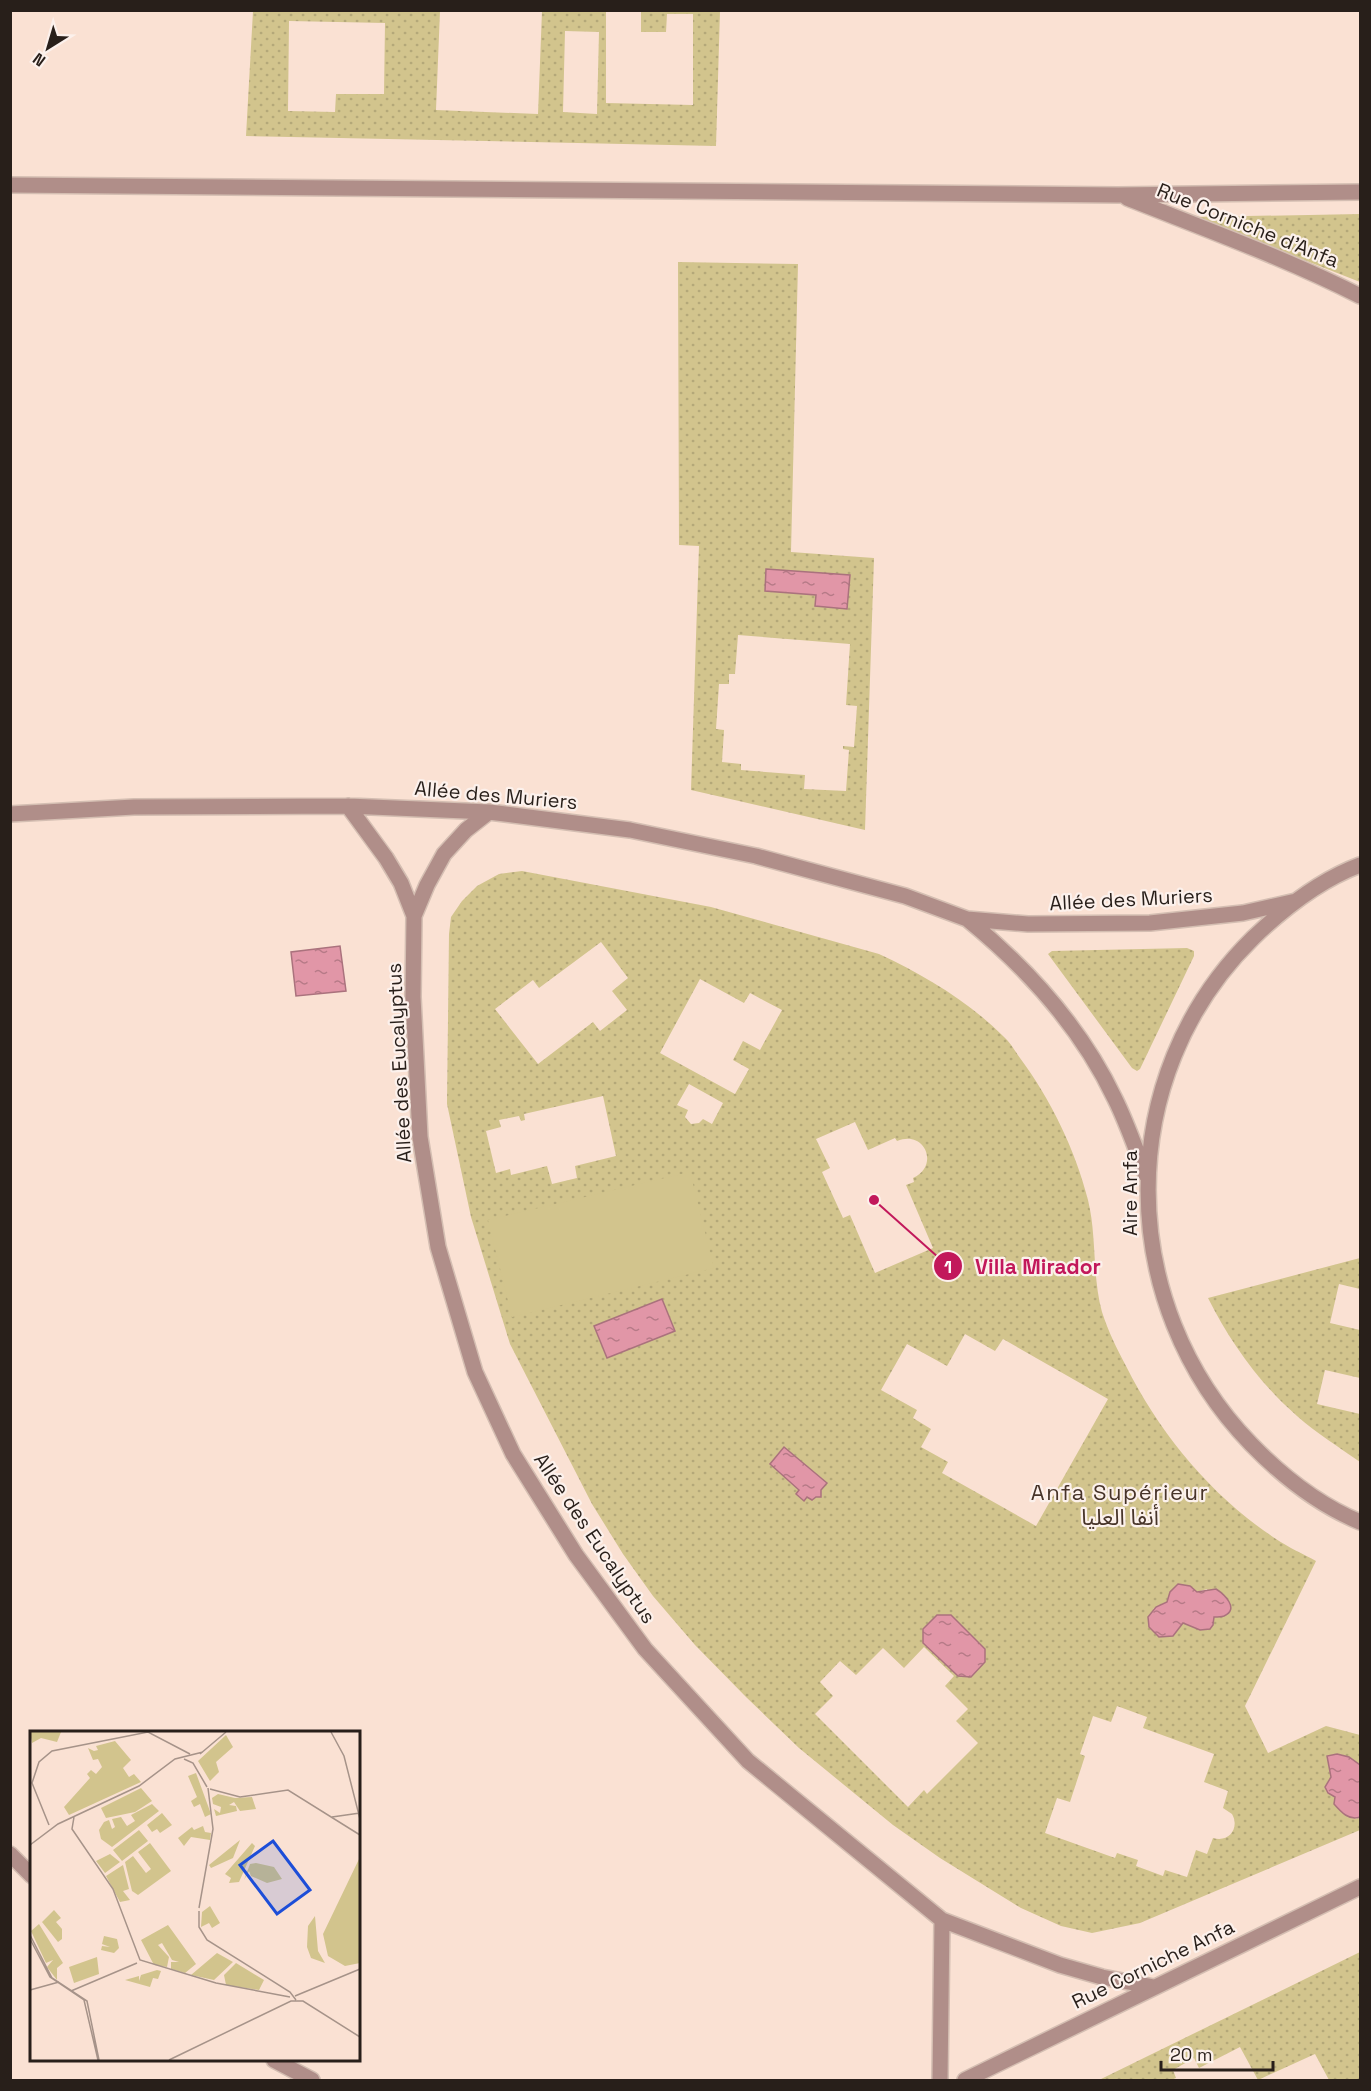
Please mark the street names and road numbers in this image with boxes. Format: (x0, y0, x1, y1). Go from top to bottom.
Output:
street label: Rue Corniche d'Anfa (1153, 177, 1343, 273)
street label: Allée des Muriers (414, 775, 578, 815)
street label: Allée des Muriers (1049, 882, 1213, 916)
street label: Allée des Eucalyptus (381, 962, 417, 1164)
street label: Aire Anfa (1117, 1150, 1143, 1236)
street label: Allée des Eucalyptus (528, 1448, 662, 1628)
street label: Rue Corniche Anfa (1068, 1913, 1238, 2015)

